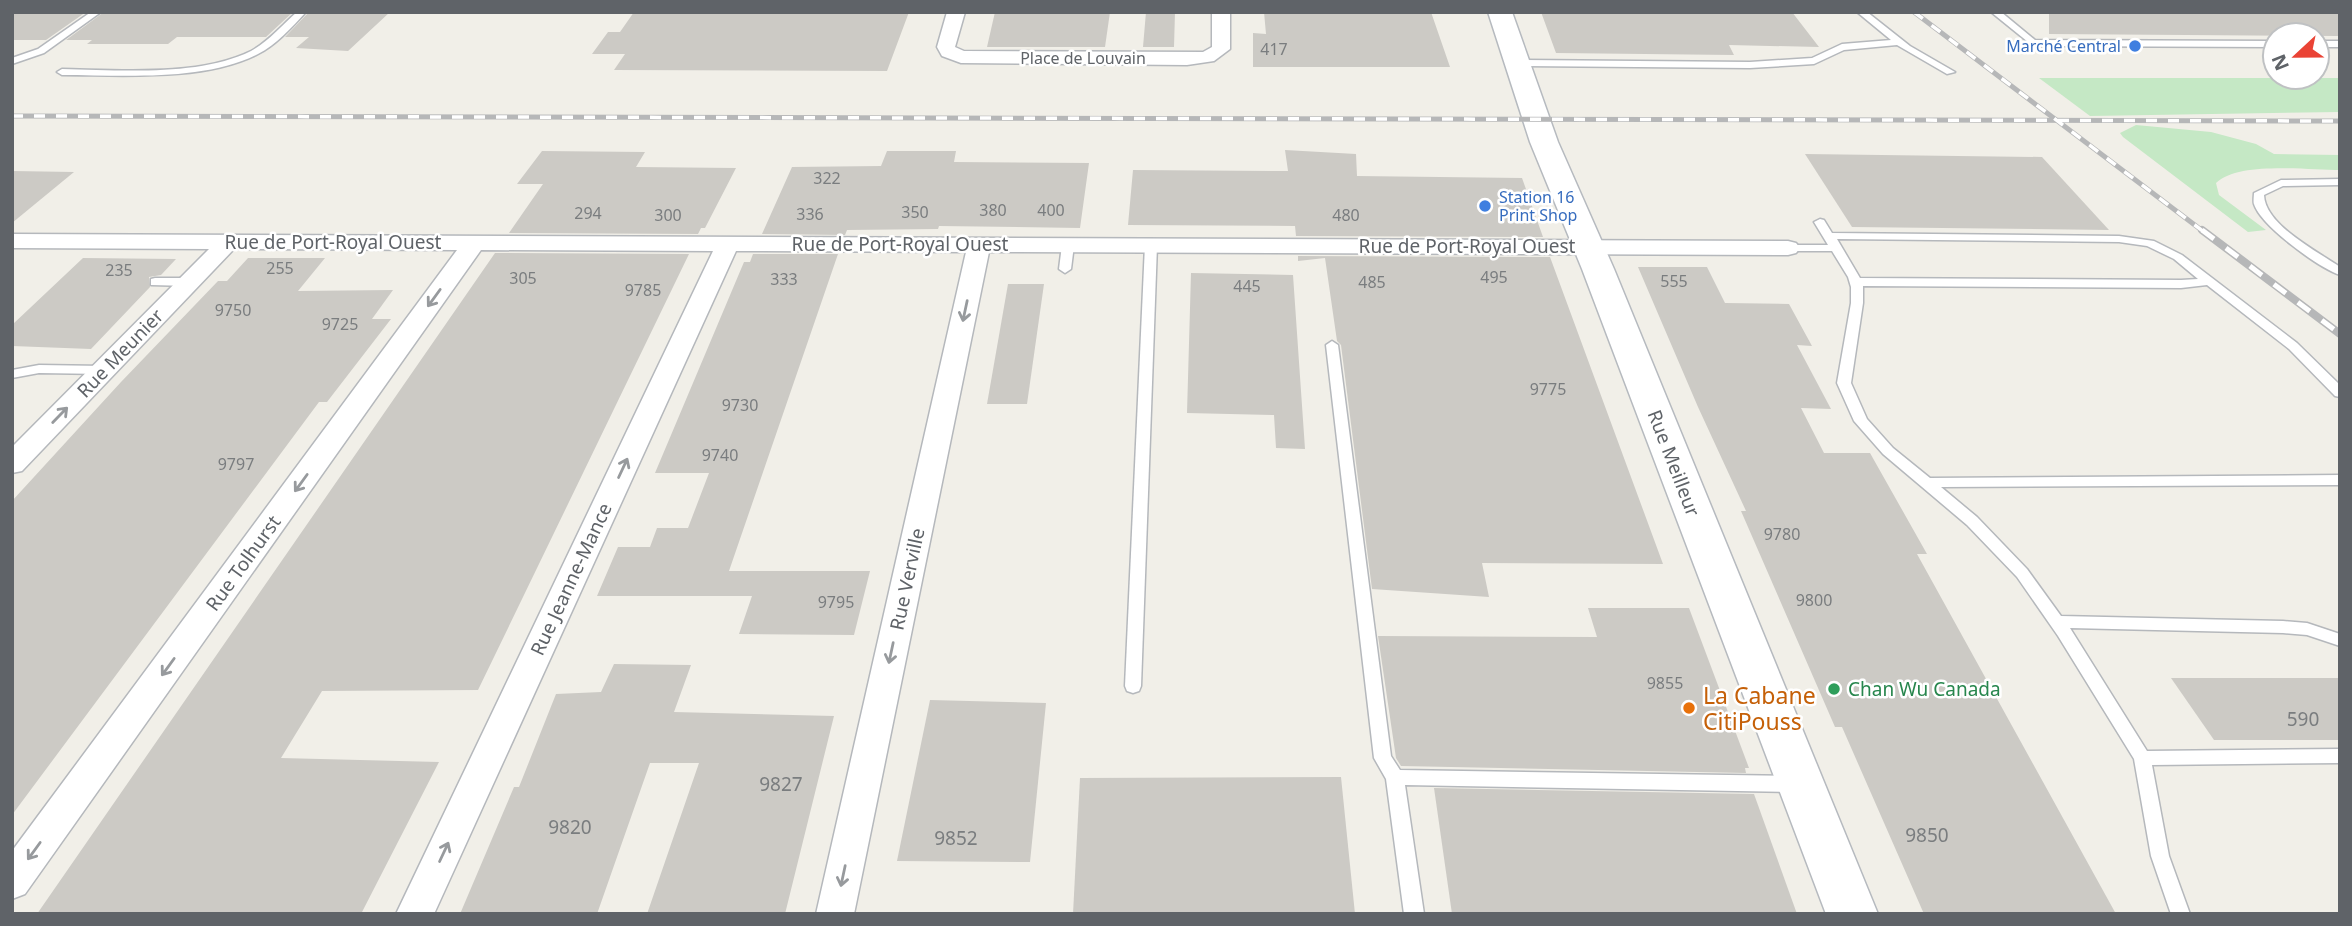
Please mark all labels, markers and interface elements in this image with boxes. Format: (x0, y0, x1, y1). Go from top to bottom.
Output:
north arrow (2261, 21, 2331, 91)
place label: Marché Central (2006, 35, 2121, 57)
house number: 417 (1260, 38, 1288, 60)
marker: Marché Central (2127, 38, 2143, 54)
street label: Place de Louvain (1020, 47, 1146, 69)
text: N (2265, 50, 2295, 74)
house number: 322 (813, 167, 841, 189)
place label: Station 16 Print Shop (1499, 186, 1577, 226)
marker: Station 16 Print Shop (1477, 198, 1493, 214)
house number: 380 (979, 199, 1007, 221)
house number: 400 (1037, 199, 1065, 221)
house number: 350 (901, 201, 929, 223)
house number: 294 (574, 202, 602, 224)
house number: 336 (796, 203, 824, 225)
house number: 300 (654, 204, 682, 226)
house number: 480 (1332, 204, 1360, 226)
street label: Rue de Port-Royal Ouest (225, 229, 442, 255)
street label: Rue de Port-Royal Ouest (792, 231, 1009, 257)
street label: Rue de Port-Royal Ouest (1359, 233, 1576, 259)
house number: 255 (266, 257, 294, 279)
house number: 235 (105, 259, 133, 281)
house number: 495 (1480, 266, 1508, 288)
house number: 305 (509, 267, 537, 289)
house number: 333 (770, 268, 798, 290)
house number: 555 (1660, 270, 1688, 292)
house number: 485 (1358, 271, 1386, 293)
house number: 445 (1233, 275, 1261, 297)
house number: 9785 (625, 279, 661, 301)
one-way arrow (427, 288, 441, 307)
house number: 9750 (215, 299, 251, 321)
one-way arrow (957, 299, 971, 322)
street label: Rue Meunier (71, 303, 169, 403)
house number: 9725 (322, 313, 358, 335)
house number: 9775 (1530, 378, 1566, 400)
house number: 9730 (722, 394, 758, 416)
street label: Rue Meilleur (1642, 406, 1706, 520)
one-way arrow (51, 407, 68, 424)
house number: 9740 (702, 444, 738, 466)
house number: 9797 (218, 453, 254, 475)
one-way arrow (617, 458, 630, 479)
one-way arrow (294, 473, 308, 492)
street label: Rue Jeanne-Mance (524, 498, 618, 660)
street label: Rue Tolhurst (200, 510, 287, 616)
house number: 9780 (1764, 523, 1800, 545)
street label: Rue Verville (883, 525, 931, 633)
house number: 9800 (1796, 589, 1832, 611)
house number: 9795 (818, 591, 854, 613)
one-way arrow (883, 641, 897, 664)
one-way arrow (161, 657, 175, 676)
house number: 9855 (1647, 672, 1683, 694)
place label: Chan Wu Canada (1848, 676, 2001, 702)
place label: La Cabane CitiPouss (1703, 679, 1816, 737)
marker: Chan Wu Canada (1826, 681, 1842, 697)
marker: La Cabane CitiPouss (1681, 700, 1697, 716)
house number: 590 (2287, 706, 2319, 732)
house number: 9827 (759, 771, 803, 797)
house number: 9820 (548, 814, 592, 840)
house number: 9850 (1905, 822, 1949, 848)
house number: 9852 (934, 825, 978, 851)
one-way arrow (27, 841, 42, 860)
one-way arrow (438, 842, 451, 863)
one-way arrow (836, 864, 849, 887)

